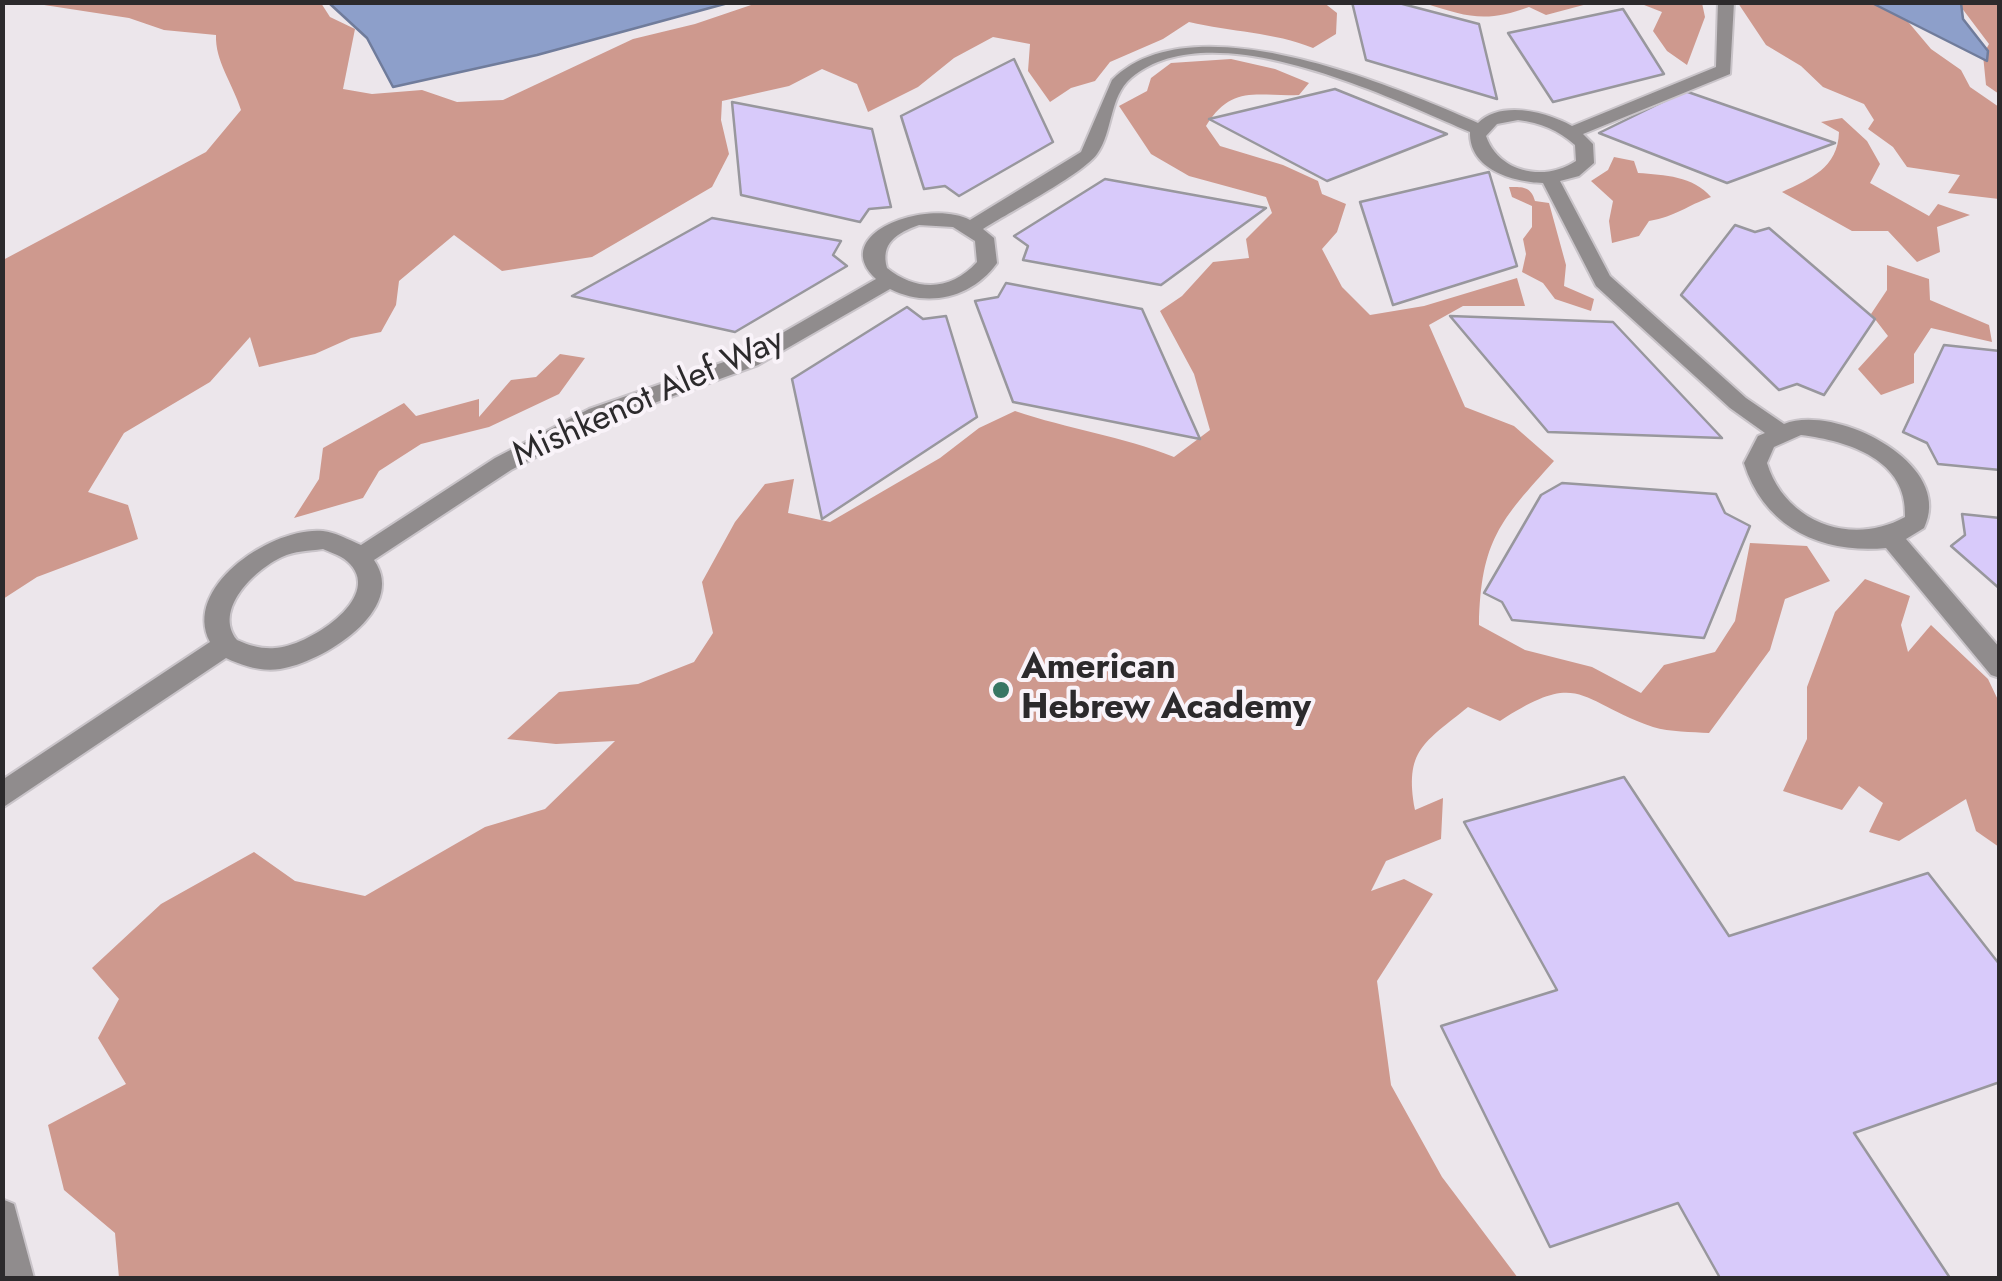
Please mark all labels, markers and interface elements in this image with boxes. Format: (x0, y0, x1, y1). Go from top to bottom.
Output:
street label: Mishkenot Alef Way (507, 320, 791, 478)
place label: American Hebrew Academy (1021, 649, 1311, 731)
marker: American Hebrew Academy (990, 679, 1012, 701)

